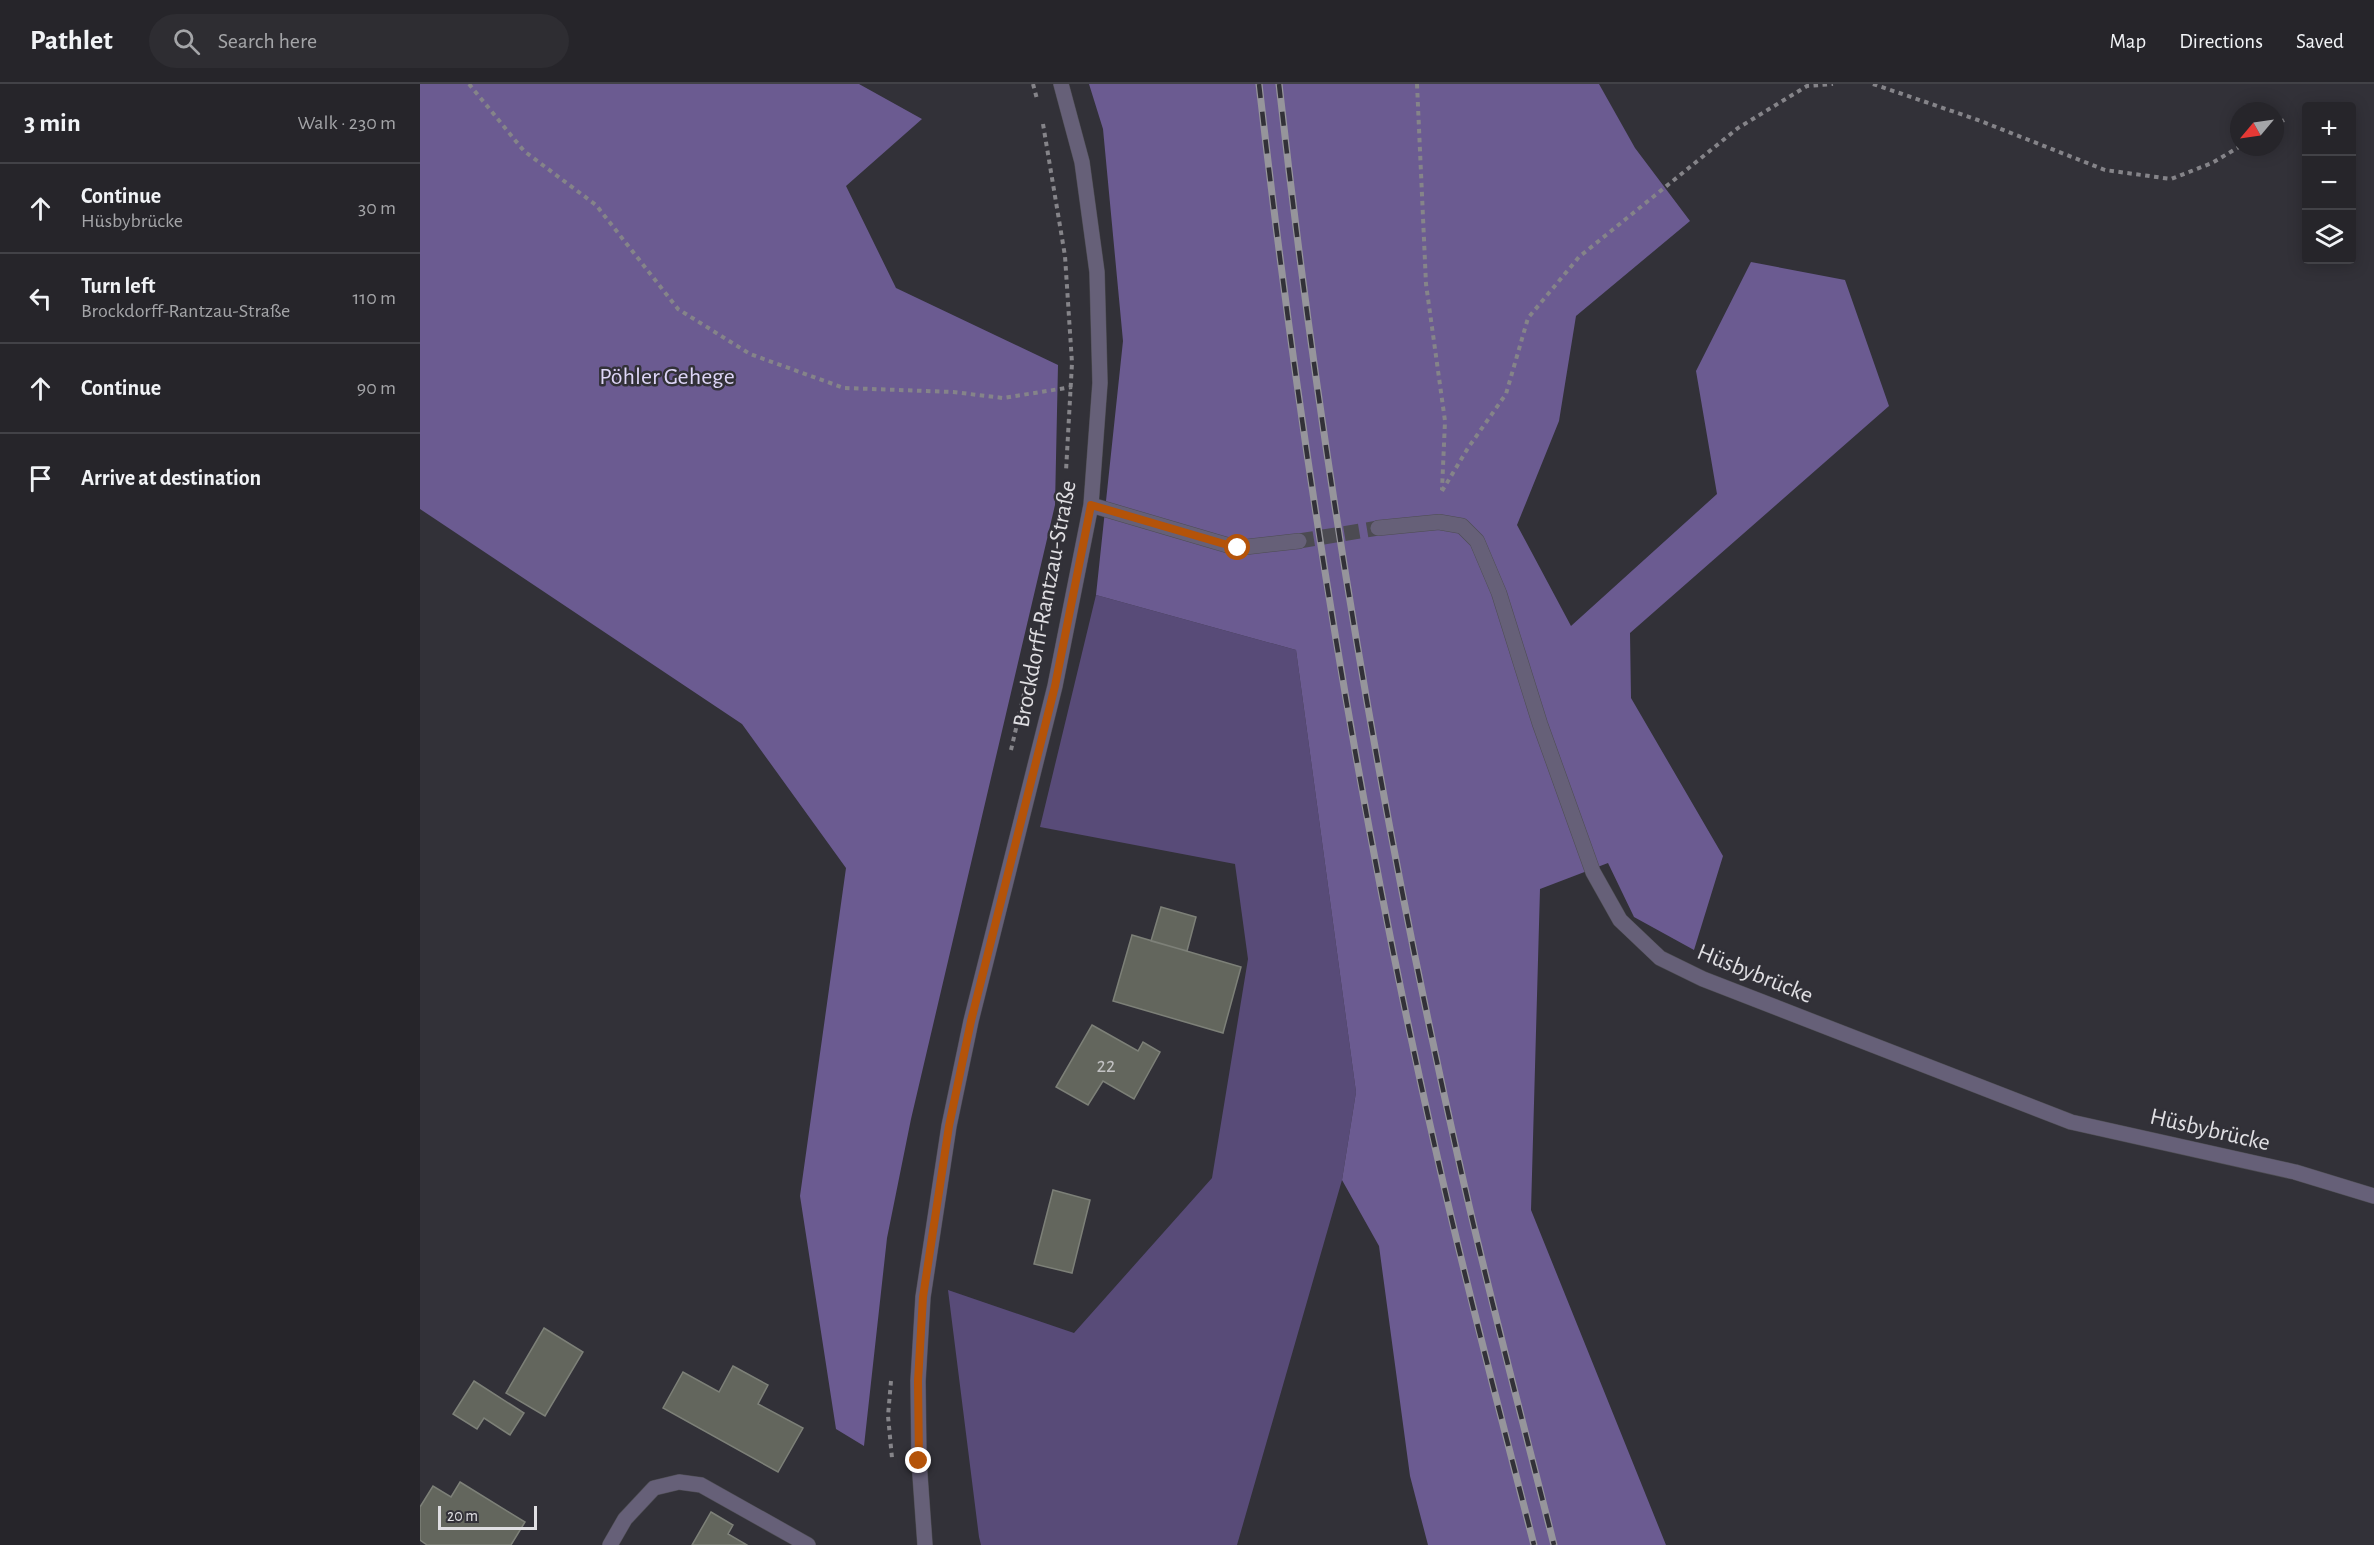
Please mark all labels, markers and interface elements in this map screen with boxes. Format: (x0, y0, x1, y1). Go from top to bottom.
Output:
search box (149, 14, 569, 68)
icon: search (170, 25, 203, 58)
text: Pathlet (30, 27, 113, 55)
text: Search here (218, 30, 317, 52)
text: Map (2110, 31, 2146, 52)
text: Directions (2179, 31, 2263, 52)
text: Saved (2296, 31, 2344, 52)
north arrow (2230, 102, 2284, 156)
map controls (2302, 102, 2356, 264)
button: + (2302, 102, 2356, 156)
text: 3 min (24, 110, 81, 136)
text: Walk · 230 m (298, 113, 396, 133)
button: − (2302, 156, 2356, 210)
text: Continue (81, 185, 161, 207)
icon: ahead (24, 192, 57, 225)
text: 30 m (358, 198, 396, 218)
button: layers (2302, 210, 2356, 264)
text: Hüsbybrücke (81, 211, 183, 231)
text: Turn left (81, 275, 155, 297)
icon: left (24, 282, 57, 315)
text: 110 m (352, 288, 396, 308)
text: Brockdorff-Rantzau-Straße (81, 301, 290, 321)
park label: Pöhler Gehege (599, 365, 735, 389)
icon: ahead (24, 372, 57, 405)
text: Continue (81, 377, 161, 399)
text: 90 m (357, 378, 396, 398)
icon: arrive (24, 462, 57, 495)
text: Arrive at destination (81, 467, 261, 489)
street label: Brockdorff-Rantzau-Straße (1009, 478, 1081, 730)
route start (1224, 534, 1250, 560)
street label: Hüsbybrücke (1694, 940, 1816, 1008)
house number: 22 (1096, 1055, 1116, 1076)
street label: Hüsbybrücke (2148, 1105, 2272, 1155)
route end (905, 1447, 931, 1473)
scale bar (438, 1503, 537, 1530)
text: 20 m (447, 1508, 478, 1524)

